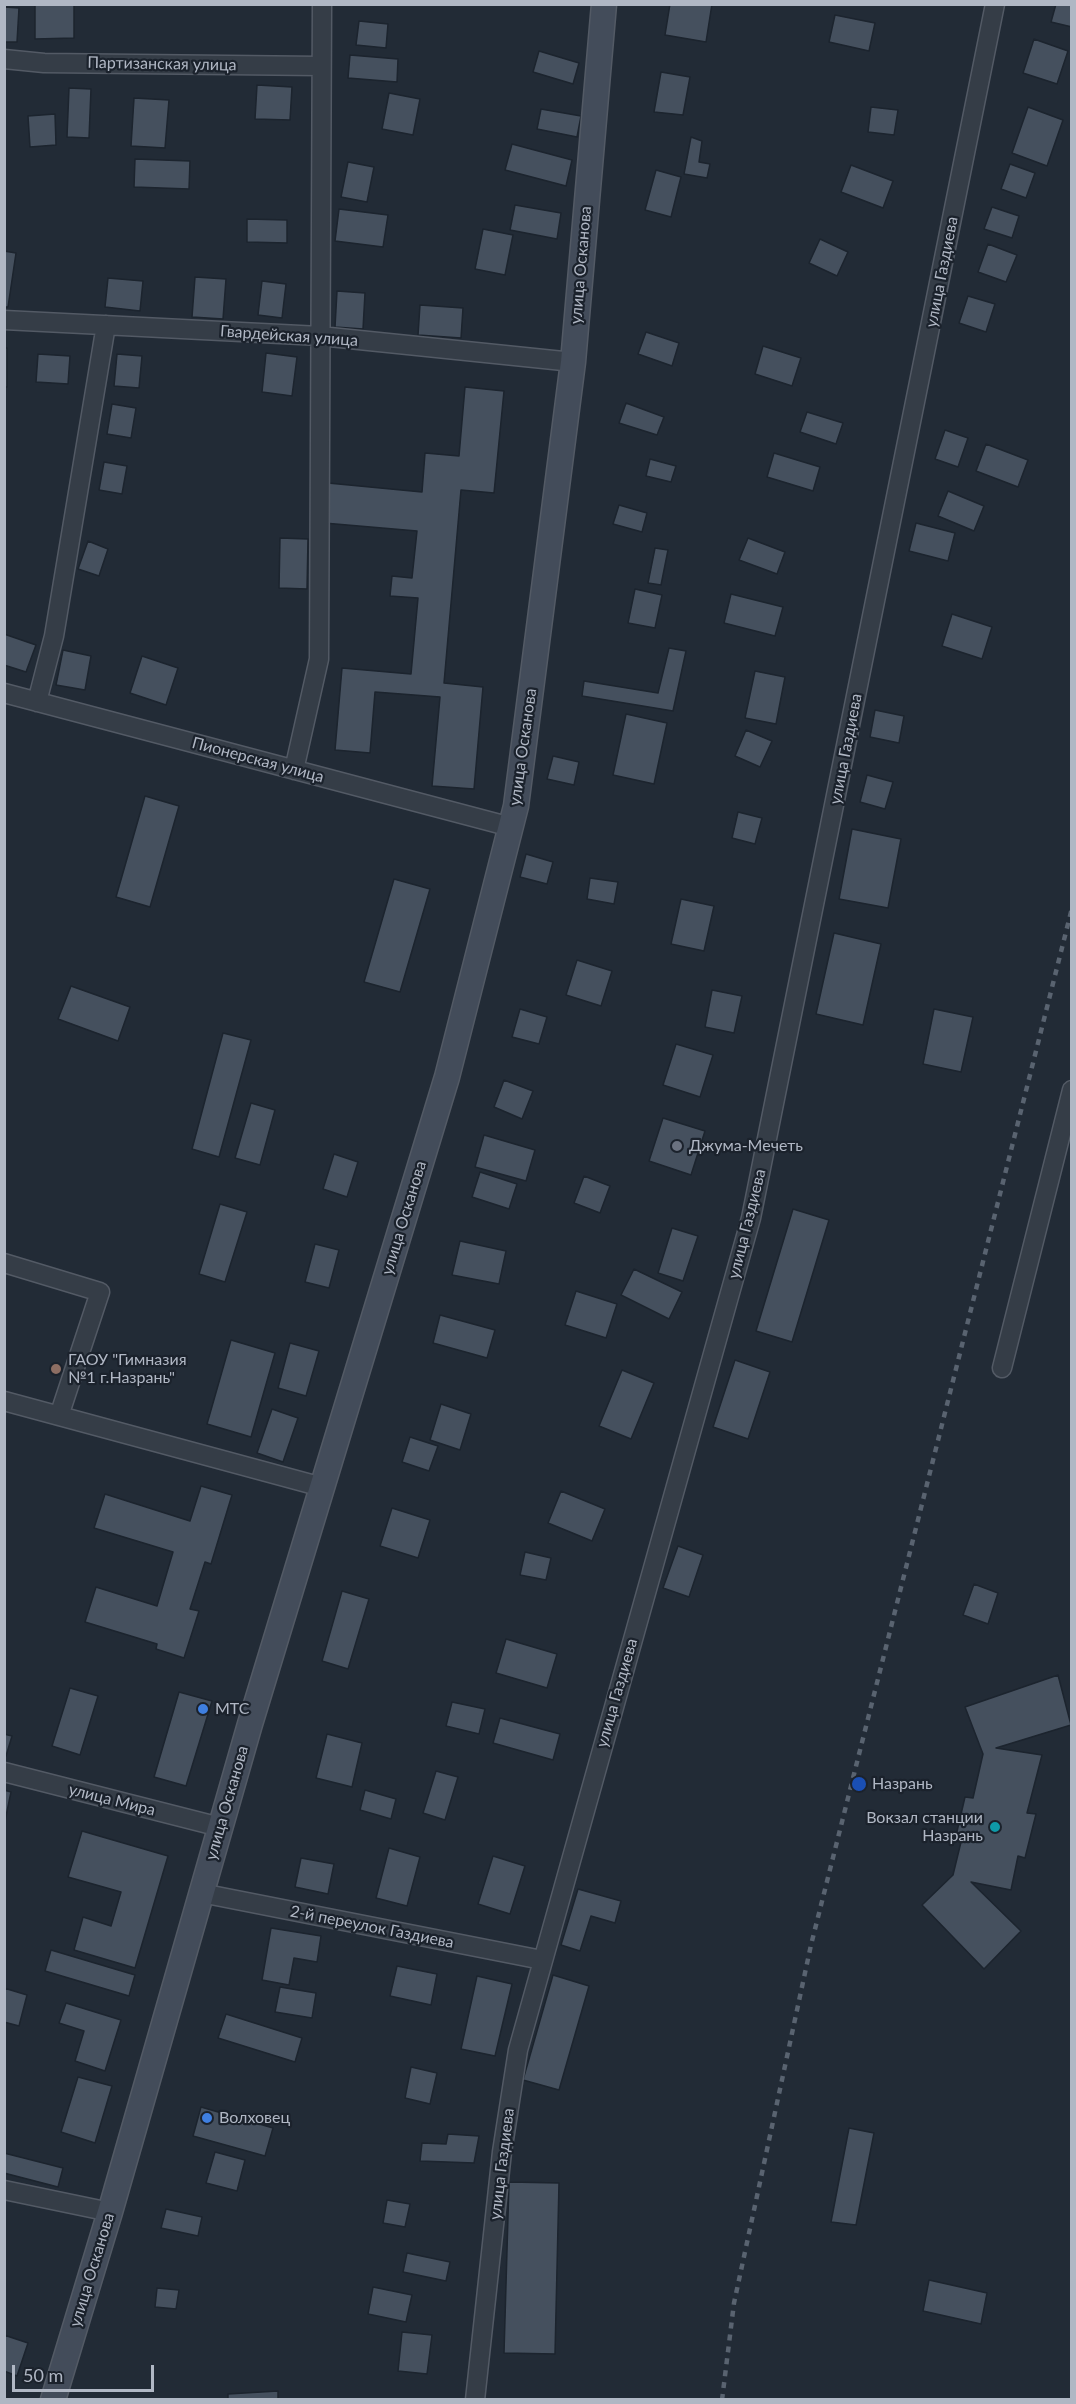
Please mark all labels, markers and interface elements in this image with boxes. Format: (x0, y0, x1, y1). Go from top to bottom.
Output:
street label: Партизанская улица (87, 53, 237, 75)
street label: улица Осканова (566, 205, 596, 325)
street label: улица Газдиева (922, 215, 962, 329)
street label: Гвардейская улица (219, 322, 359, 350)
street label: улица Осканова (505, 687, 541, 807)
street label: улица Газдиева (826, 692, 866, 806)
street label: Пионерская улица (190, 733, 326, 787)
place label: Джума-Мечеть (689, 1136, 803, 1156)
marker: Джума-Мечеть (670, 1139, 684, 1153)
street label: улица Осканова (378, 1159, 430, 1277)
street label: улица Газдиева (724, 1167, 770, 1281)
place label: ГАОУ "Гимназия №1 г.Назрань" (68, 1350, 187, 1388)
marker: ГАОУ "Гимназия №1 г.Назрань" (49, 1362, 63, 1376)
street label: улица Газдиева (592, 1636, 642, 1750)
place label: МТС (215, 1699, 249, 1719)
marker: МТС (196, 1702, 210, 1716)
street label: улица Осканова (201, 1743, 253, 1863)
place label: Назрань (872, 1774, 933, 1794)
marker: Назрань (850, 1775, 868, 1793)
street label: улица Мира (67, 1780, 157, 1820)
place label: Вокзал станции Назрань (866, 1808, 983, 1846)
marker: Вокзал станции Назрань (988, 1820, 1002, 1834)
street label: 2-й переулок Газдиева (289, 1902, 455, 1952)
street label: улица Газдиева (486, 2107, 518, 2221)
place label: Волховец (219, 2108, 290, 2128)
marker: Волховец (200, 2111, 214, 2125)
street label: улица Осканова (66, 2211, 118, 2329)
scale bar (15, 2353, 158, 2391)
text: 50 m (23, 2364, 63, 2386)

